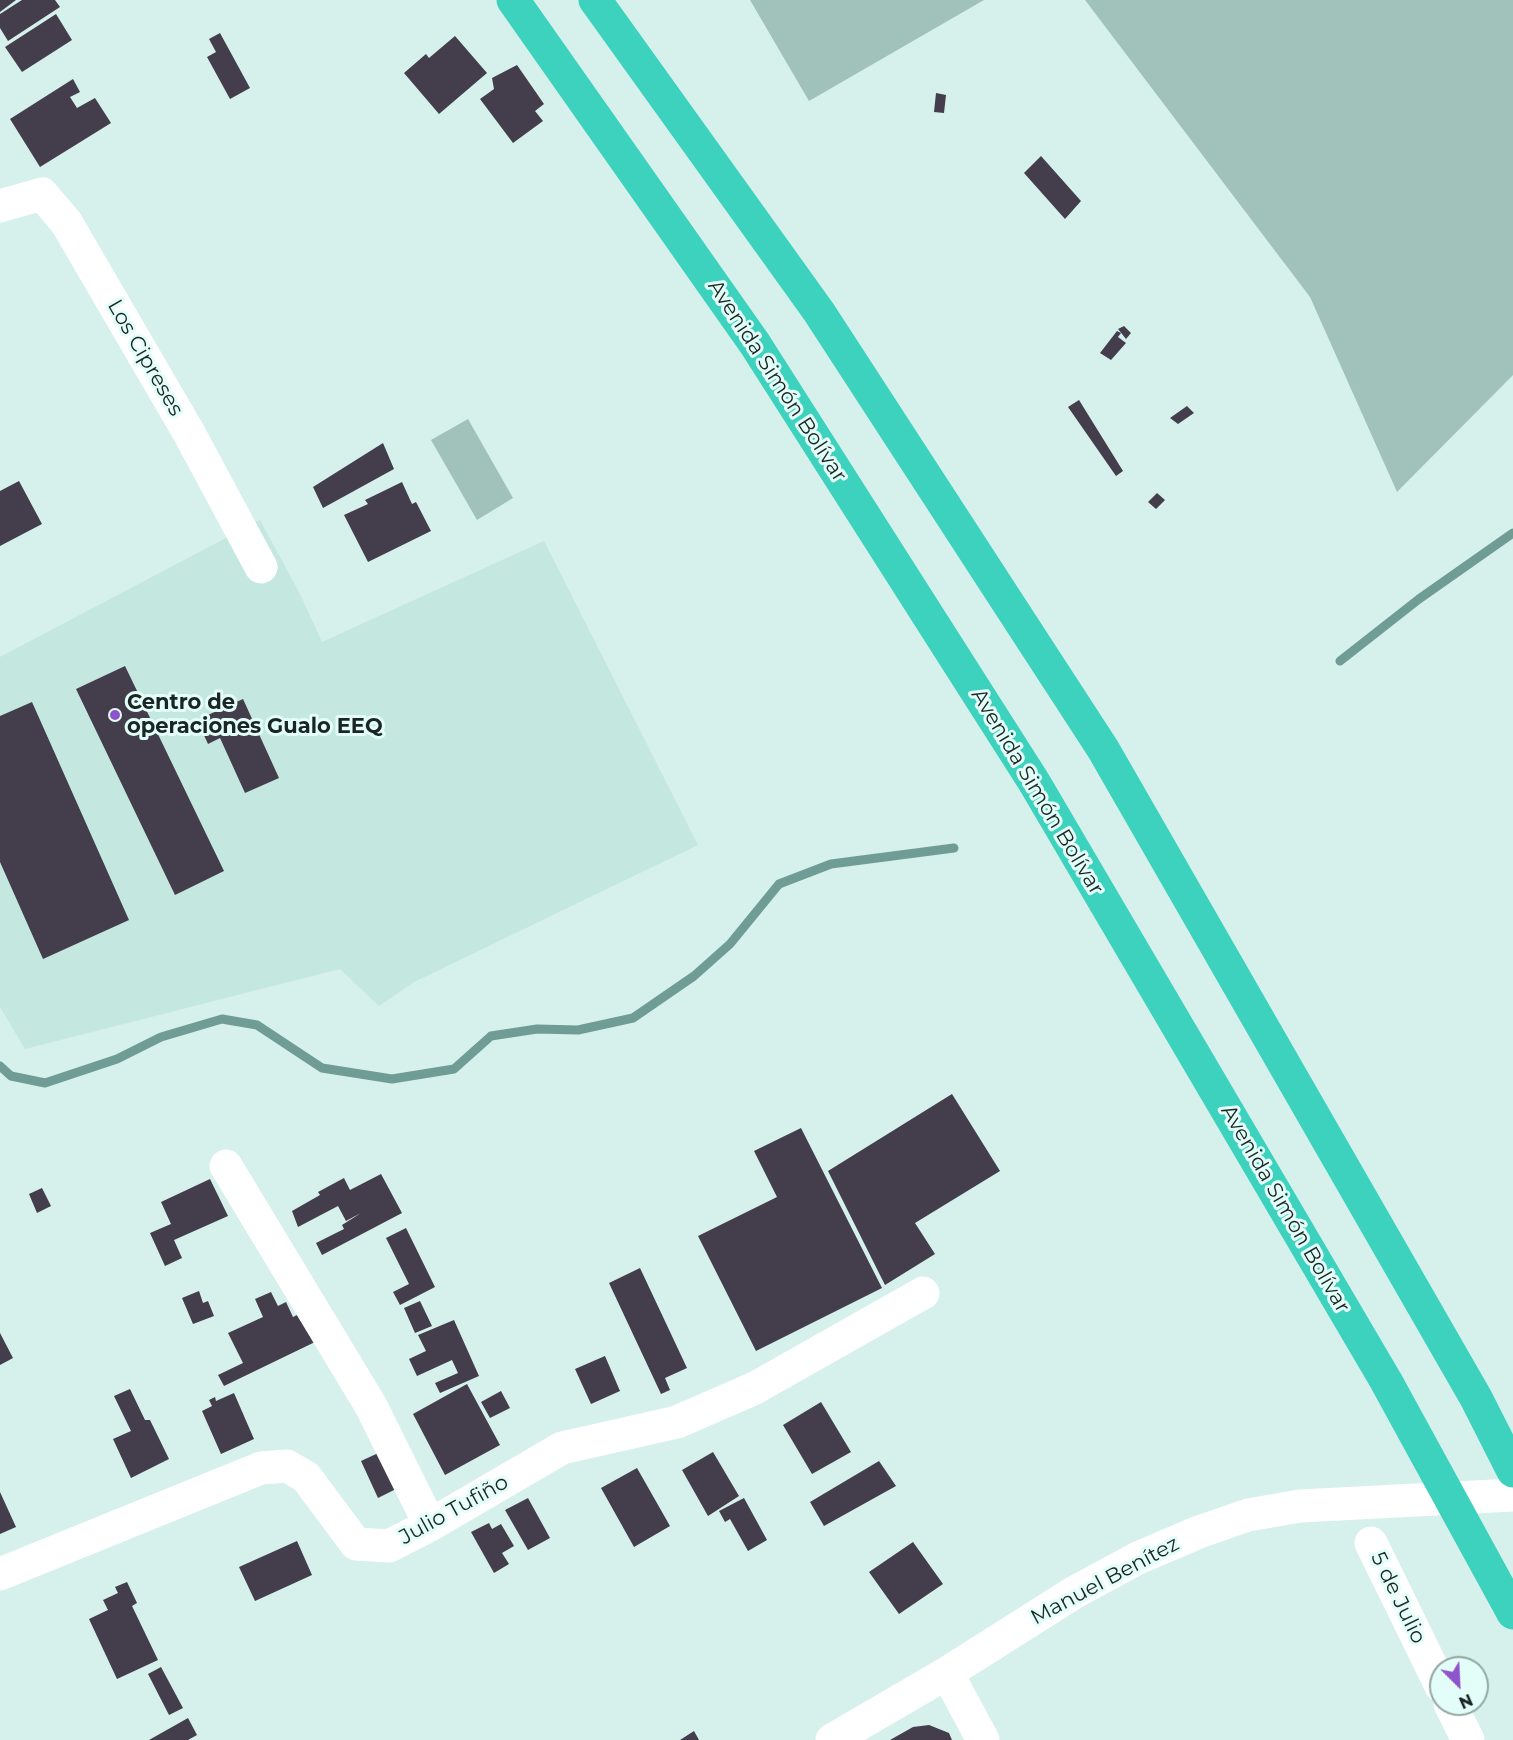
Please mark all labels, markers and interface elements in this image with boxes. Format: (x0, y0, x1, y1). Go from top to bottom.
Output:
street label: Avenida Simón Bolívar (702, 275, 852, 487)
street label: Los Cipreses (102, 295, 188, 421)
street label: Avenida Simón Bolívar (965, 684, 1109, 900)
place label: Centro de operaciones Gualo EEQ (127, 690, 383, 740)
marker: Centro de operaciones Gualo EEQ (108, 708, 122, 722)
street label: Avenida Simón Bolívar (1215, 1100, 1355, 1318)
street label: Julio Tufiño (395, 1470, 513, 1550)
street label: Manuel Benítez (1027, 1531, 1183, 1631)
street label: 5 de Julio (1365, 1548, 1431, 1648)
north arrow (1429, 1656, 1489, 1716)
text: N (1456, 1690, 1475, 1712)

